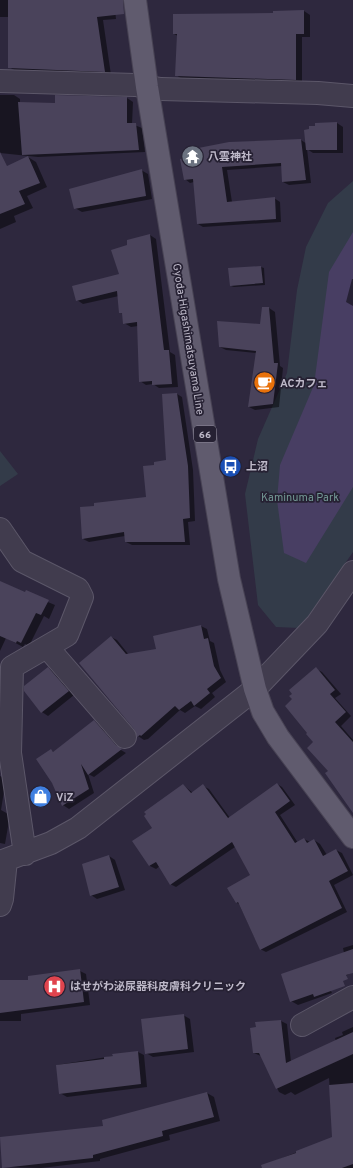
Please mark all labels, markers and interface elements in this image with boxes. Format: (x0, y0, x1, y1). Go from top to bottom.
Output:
temple icon: 八雲神社 (179, 143, 205, 169)
place label: 八雲神社 (208, 150, 252, 164)
street label: Gyoda-Higashimatsuyama Line (169, 262, 207, 416)
cafe icon: ACカフェ (251, 370, 277, 396)
place label: ACカフェ (280, 377, 327, 391)
road number: 66 (194, 426, 216, 442)
bus stop icon: 上沼 (218, 453, 244, 479)
place label: 上沼 (246, 460, 268, 474)
park label: Kaminuma Park (261, 491, 339, 505)
shop icon: ViZ (28, 784, 54, 810)
place label: ViZ (56, 791, 74, 805)
hospital icon: はせがわ泌尿器科皮膚科クリニック (42, 973, 68, 999)
place label: はせがわ泌尿器科皮膚科クリニック (70, 980, 246, 994)

